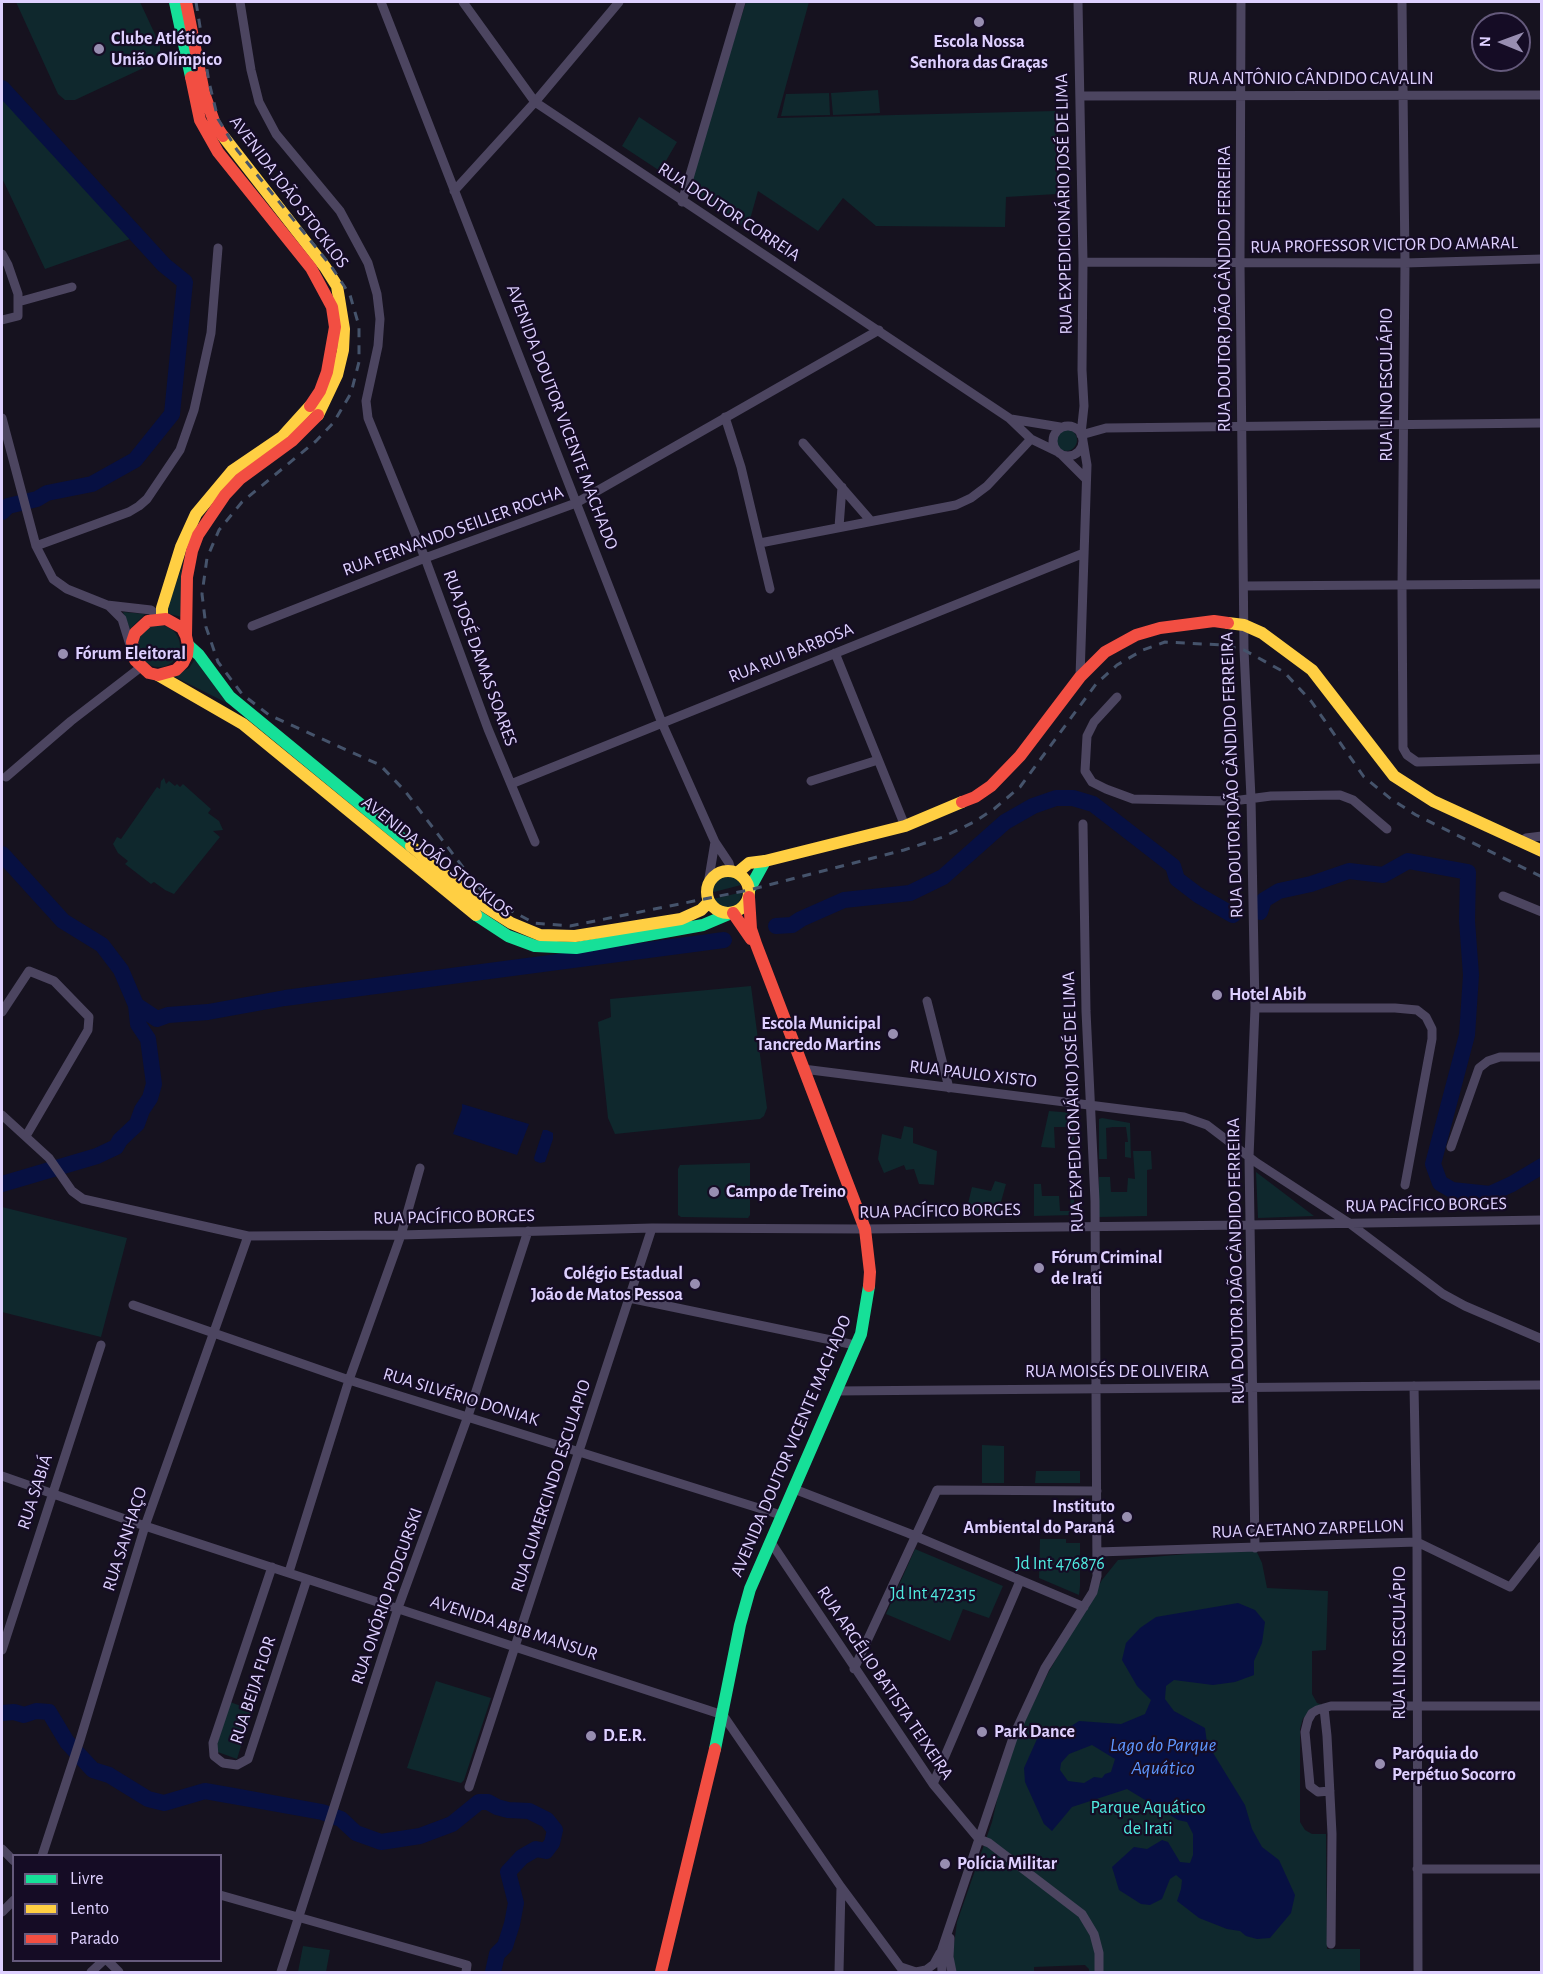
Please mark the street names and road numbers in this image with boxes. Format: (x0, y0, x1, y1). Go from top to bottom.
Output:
street label: RUA ANTÔNIO CÂNDIDO CAVALIN (1188, 68, 1434, 90)
street label: RUA EXPEDICIONÁRIO JOSÉ DE LIMA (1051, 73, 1077, 335)
street label: AVENIDA JOÃO STOCKLOS (225, 111, 353, 273)
street label: RUA DOUTOR JOÃO CÂNDIDO FERREIRA (1214, 146, 1236, 432)
street label: RUA DOUTOR CORREIA (654, 158, 804, 266)
street label: RUA PROFESSOR VICTOR DO AMARAL (1250, 232, 1518, 258)
street label: AVENIDA DOUTOR VICENTE MACHADO (501, 281, 623, 553)
street label: RUA LINO ESCULÁPIO (1376, 308, 1398, 462)
street label: RUA FERNANDO SEILLER ROCHA (340, 481, 566, 581)
street label: RUA JOSÉ DAMAS SOARES (438, 567, 522, 749)
street label: RUA RUI BARBOSA (725, 618, 857, 688)
street label: RUA DOUTOR JOÃO CÂNDIDO FERREIRA (1216, 631, 1248, 919)
street label: AVENIDA JOÃO STOCKLOS (357, 791, 517, 923)
street label: RUA EXPEDICIONÁRIO JOSÉ DE LIMA (1058, 971, 1088, 1233)
street label: RUA PAULO XISTO (908, 1055, 1038, 1093)
street label: RUA DOUTOR JOÃO CÂNDIDO FERREIRA (1223, 1117, 1249, 1405)
street label: RUA PACÍFICO BORGES (1345, 1193, 1507, 1217)
street label: RUA PACÍFICO BORGES (859, 1199, 1021, 1223)
street label: RUA PACÍFICO BORGES (373, 1205, 535, 1229)
street label: AVENIDA DOUTOR VICENTE MACHADO (726, 1312, 856, 1580)
street label: RUA MOISÉS DE OLIVEIRA (1025, 1361, 1209, 1383)
street label: RUA SILVÉRIO DONIAK (380, 1363, 542, 1431)
street label: RUA GUMERCINDO ESCULAPIO (506, 1377, 596, 1595)
street label: RUA SABIÁ (13, 1452, 57, 1532)
street label: RUA SANHAÇO (98, 1484, 152, 1594)
street label: RUA ONÓRIO PODGURSKI (347, 1505, 427, 1687)
street label: RUA CAETANO ZARPELLON (1211, 1515, 1405, 1543)
street label: RUA LINO ESCULÁPIO (1389, 1566, 1411, 1720)
street label: RUA ARGÉLIO BATISTA TEIXEIRA (812, 1582, 958, 1784)
street label: AVENIDA ABIB MANSUR (427, 1591, 601, 1665)
street label: RUA BEIJA FLOR (225, 1633, 281, 1747)

